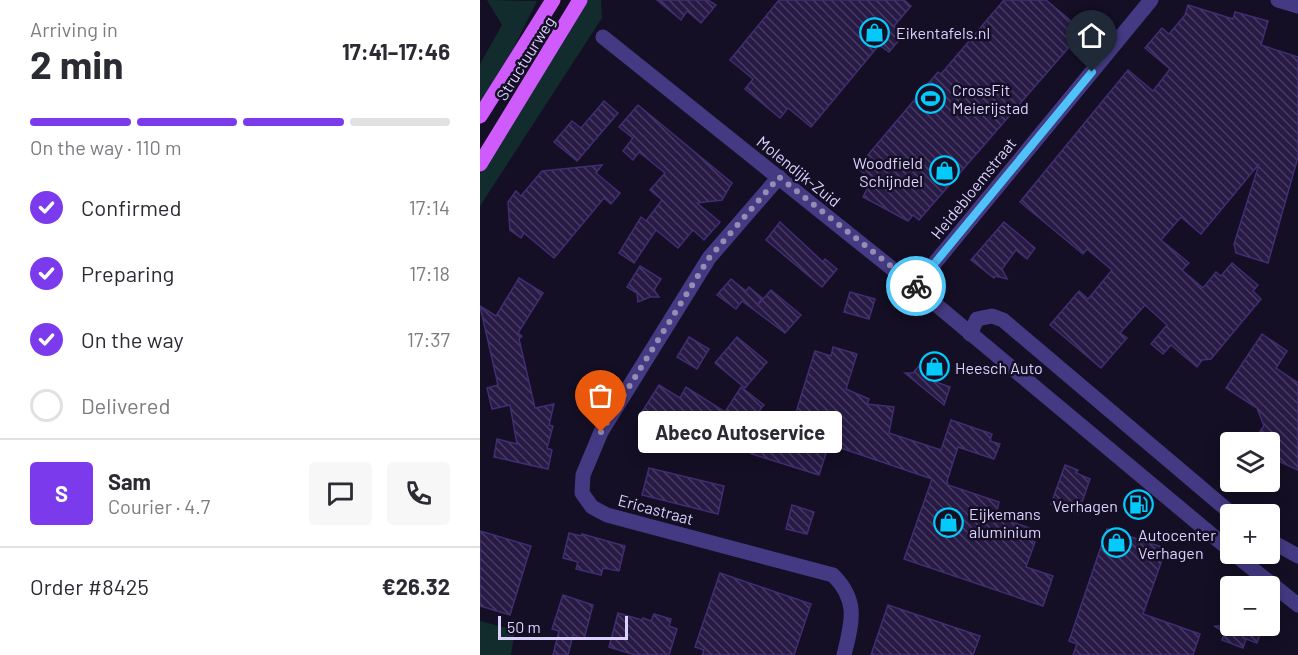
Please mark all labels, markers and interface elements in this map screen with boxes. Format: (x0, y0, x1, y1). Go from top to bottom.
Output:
pin (1066, 10, 1117, 72)
street label: Structuurweg (492, 12, 558, 104)
shop icon: Eikentafels.nl (859, 16, 891, 48)
text: Arriving in (30, 17, 118, 41)
icon: home (1075, 19, 1108, 52)
place label: Eikentafels.nl (896, 23, 990, 42)
text: 17:41–17:46 (342, 38, 450, 64)
text: 2 min (30, 40, 123, 87)
place label: CrossFit Meierijstad (952, 80, 1029, 117)
sports icon: CrossFit Meierijstad (915, 82, 947, 114)
street label: Molendijk-Zuid (753, 132, 845, 210)
street label: Heidebloemstraat (926, 134, 1020, 242)
text: On the way · 110 m (30, 135, 181, 159)
place label: Woodfield Schijndel (853, 153, 923, 190)
shop icon: Woodfield Schijndel (928, 155, 960, 187)
icon: check (30, 191, 63, 224)
text: Confirmed (81, 194, 181, 220)
text: 17:14 (409, 195, 450, 219)
courier (886, 256, 946, 316)
icon: check (30, 257, 63, 290)
text: Preparing (81, 260, 174, 286)
text: 17:18 (409, 261, 450, 285)
icon: bike (900, 270, 933, 303)
icon: check (30, 323, 63, 356)
text: On the way (81, 326, 184, 352)
text: 17:37 (407, 327, 450, 351)
shop icon: Heesch Auto (918, 351, 950, 383)
place label: Heesch Auto (955, 358, 1043, 377)
pin (575, 370, 626, 432)
icon: bag (584, 379, 617, 412)
text: Delivered (81, 392, 170, 418)
callout: Abeco Autoservice (637, 411, 841, 453)
text: Abeco Autoservice (655, 420, 825, 444)
map controls (1220, 432, 1280, 636)
button: layers (1220, 432, 1280, 492)
button: chat (309, 462, 372, 525)
button: phone (387, 462, 450, 525)
text: Sam (108, 468, 151, 494)
text: S (55, 480, 68, 506)
fuel station icon: Verhagen (1123, 489, 1155, 521)
street label: Ericastraat (616, 490, 696, 528)
text: Courier · 4.7 (108, 494, 210, 518)
place label: Verhagen (1052, 496, 1118, 515)
place label: Eijkemans aluminium (969, 504, 1041, 541)
button: + (1220, 504, 1280, 564)
shop icon: Eijkemans aluminium (932, 506, 964, 538)
place label: Autocenter Verhagen (1138, 525, 1216, 562)
shop icon: Autocenter Verhagen (1101, 527, 1133, 559)
text: Order #8425 (30, 573, 149, 599)
text: €26.32 (382, 573, 450, 599)
button: − (1220, 576, 1280, 636)
scale bar (498, 613, 628, 640)
text: 50 m (507, 617, 541, 636)

